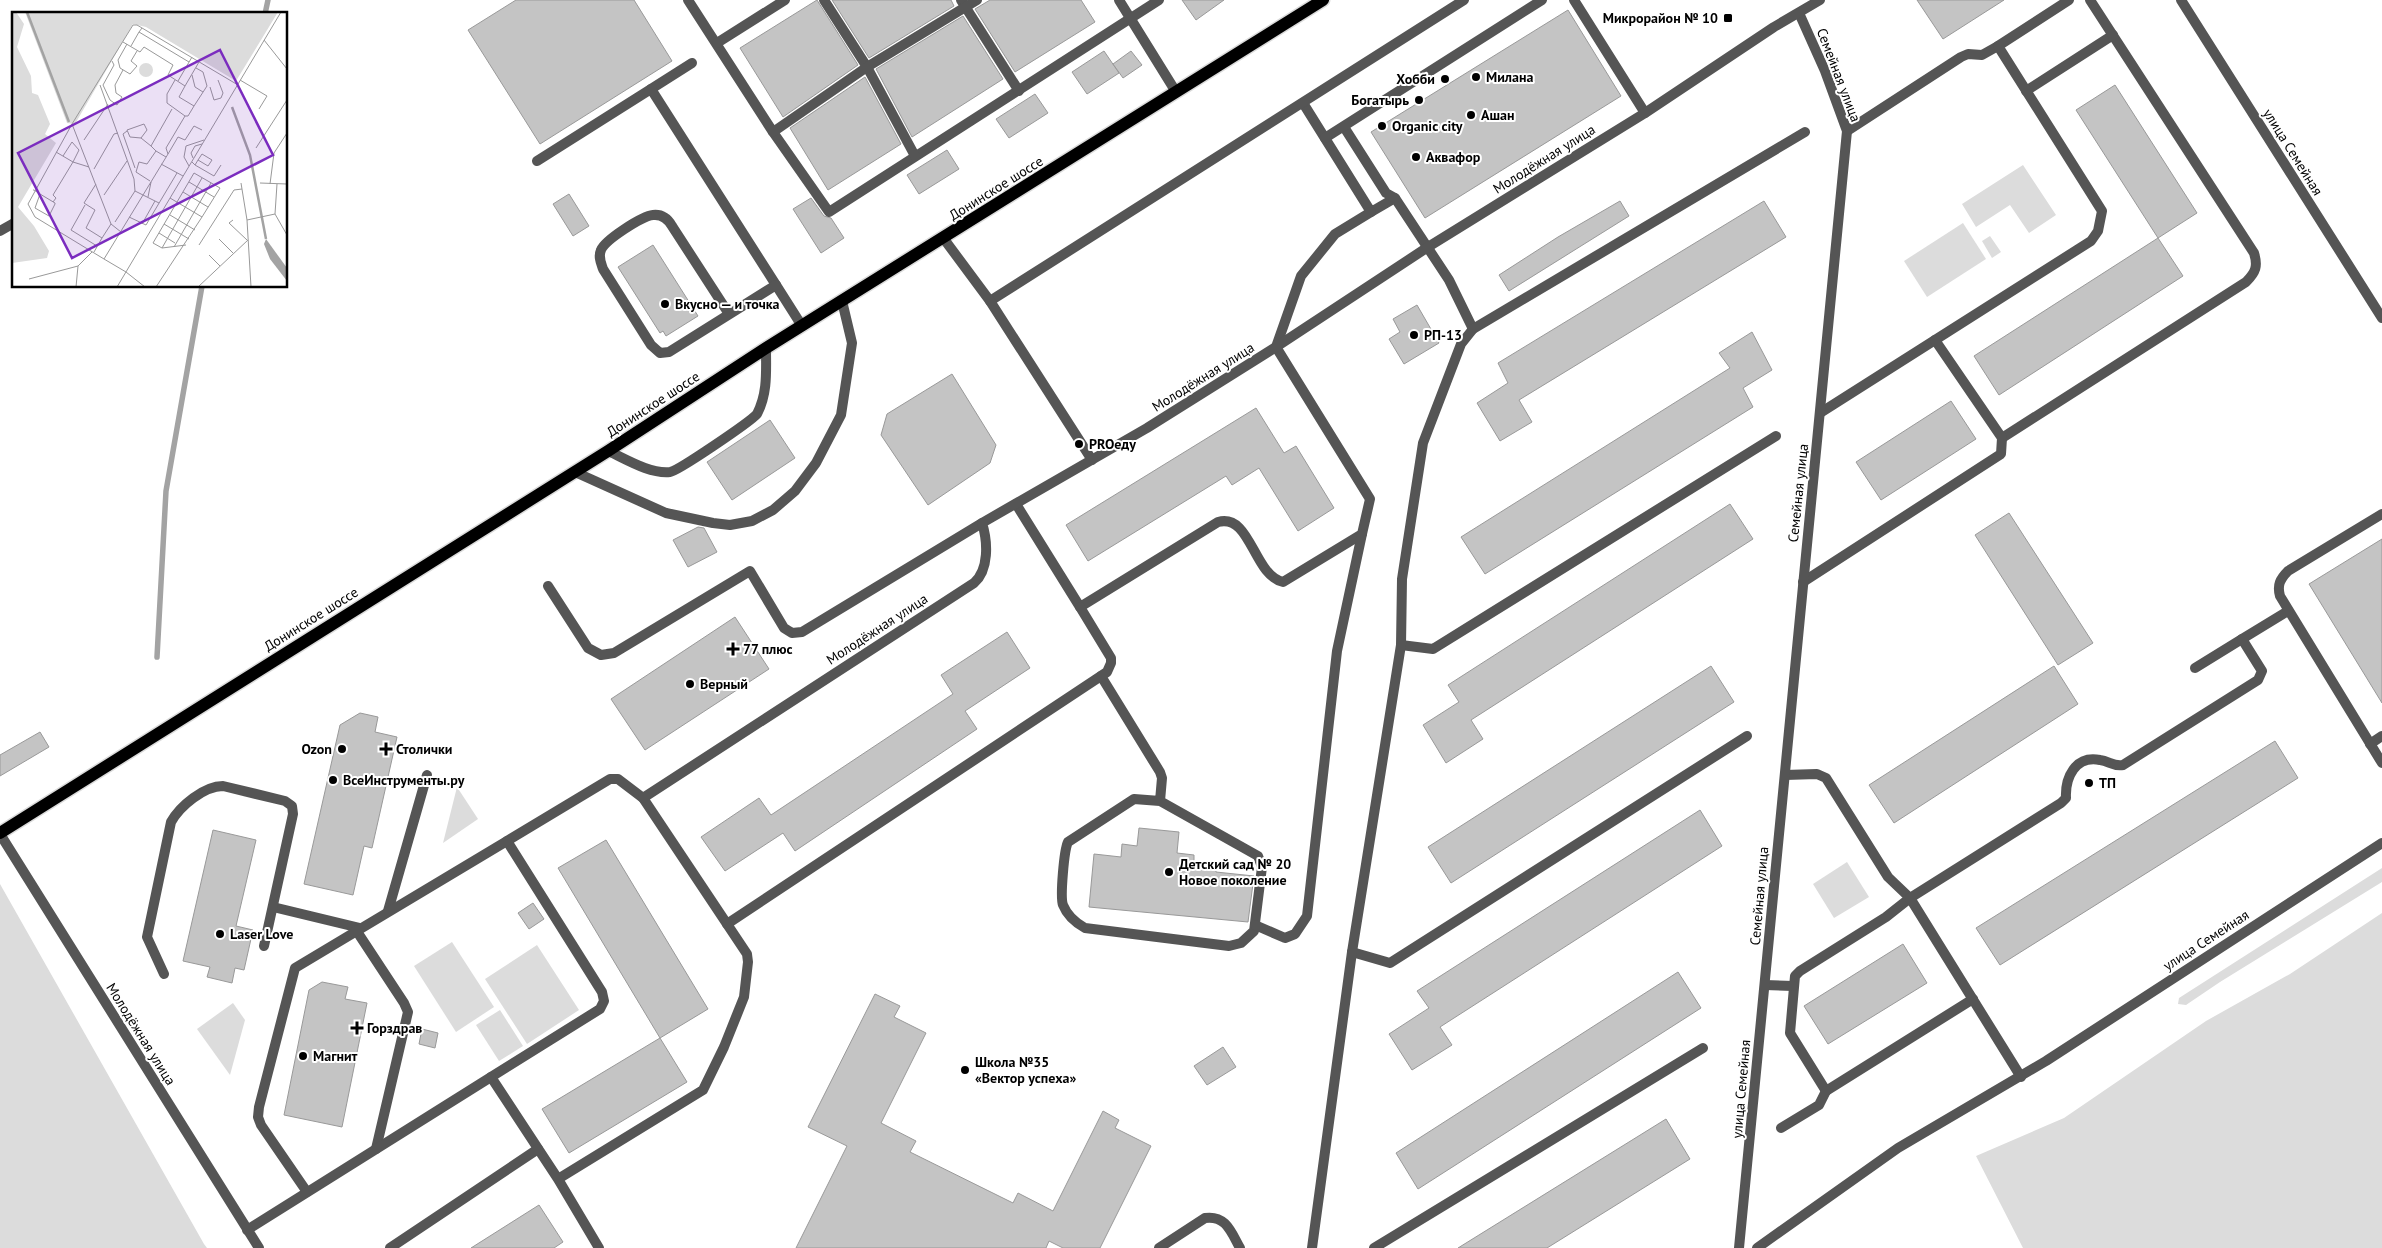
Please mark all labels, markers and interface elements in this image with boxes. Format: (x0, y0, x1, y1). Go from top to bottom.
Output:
place label: Микрорайон № 10 (1603, 9, 1718, 27)
inset map (12, 12, 288, 288)
marker: Микрорайон № 10 (1722, 12, 1734, 24)
street label: Семейная улица (1813, 26, 1865, 124)
place label: Милана (1486, 68, 1534, 86)
place label: Хобби (1396, 70, 1435, 88)
marker: Милана (1470, 71, 1482, 83)
marker: Хобби (1439, 73, 1451, 85)
place label: Богатырь (1351, 91, 1409, 109)
marker: Богатырь (1413, 94, 1425, 106)
street label: улица Семейная (2259, 105, 2327, 199)
place label: Ашан (1481, 106, 1515, 124)
marker: Ашан (1465, 109, 1477, 121)
place label: Organic city (1392, 117, 1463, 135)
marker: Organic city (1376, 120, 1388, 132)
street label: Молодёжная улица (1489, 120, 1599, 198)
place label: Аквафор (1426, 148, 1481, 166)
marker: Аквафор (1410, 151, 1422, 163)
street label: Донинское шоссе (946, 152, 1046, 224)
place label: Вкусно — и точка (675, 295, 780, 313)
marker: Вкусно — и точка (659, 298, 671, 310)
place label: РП-13 (1424, 326, 1462, 344)
marker: РП-13 (1408, 329, 1420, 341)
street label: Молодёжная улица (1148, 338, 1258, 416)
street label: Донинское шоссе (603, 367, 703, 441)
place label: PROеду (1089, 435, 1136, 453)
marker: PROеду (1073, 438, 1085, 450)
street label: Семейная улица (1784, 443, 1812, 543)
street label: Донинское шоссе (261, 583, 361, 655)
street label: Молодёжная улица (823, 589, 931, 668)
place label: 77 плюс (743, 640, 793, 658)
marker: 77 плюс (727, 643, 739, 655)
place label: Верный (700, 675, 748, 693)
marker: Верный (684, 678, 696, 690)
place label: Ozon (301, 740, 332, 758)
place label: Столички (396, 740, 452, 758)
marker: Ozon (336, 743, 348, 755)
marker: Столички (380, 743, 392, 755)
place label: ВсеИнструменты.ру (343, 771, 465, 789)
marker: ВсеИнструменты.ру (327, 774, 339, 786)
place label: ТП (2099, 774, 2116, 792)
marker: ТП (2083, 777, 2095, 789)
street label: Семейная улица (1746, 846, 1772, 946)
place label: Детский сад № 20 Новое поколение (1179, 855, 1291, 889)
marker: Детский сад № 20 Новое поколение (1163, 866, 1175, 878)
street label: улица Семейная (2160, 906, 2252, 974)
place label: Laser Love (230, 925, 293, 943)
marker: Laser Love (214, 928, 226, 940)
street label: Молодёжная улица (102, 979, 180, 1089)
place label: Горздрав (367, 1019, 422, 1037)
marker: Горздрав (351, 1022, 363, 1034)
street label: улица Семейная (1728, 1039, 1754, 1139)
place label: Магнит (313, 1047, 358, 1065)
marker: Магнит (297, 1050, 309, 1062)
place label: Школа №35 «Вектор успеха» (975, 1053, 1077, 1087)
marker: Школа №35 «Вектор успеха» (959, 1064, 971, 1076)

